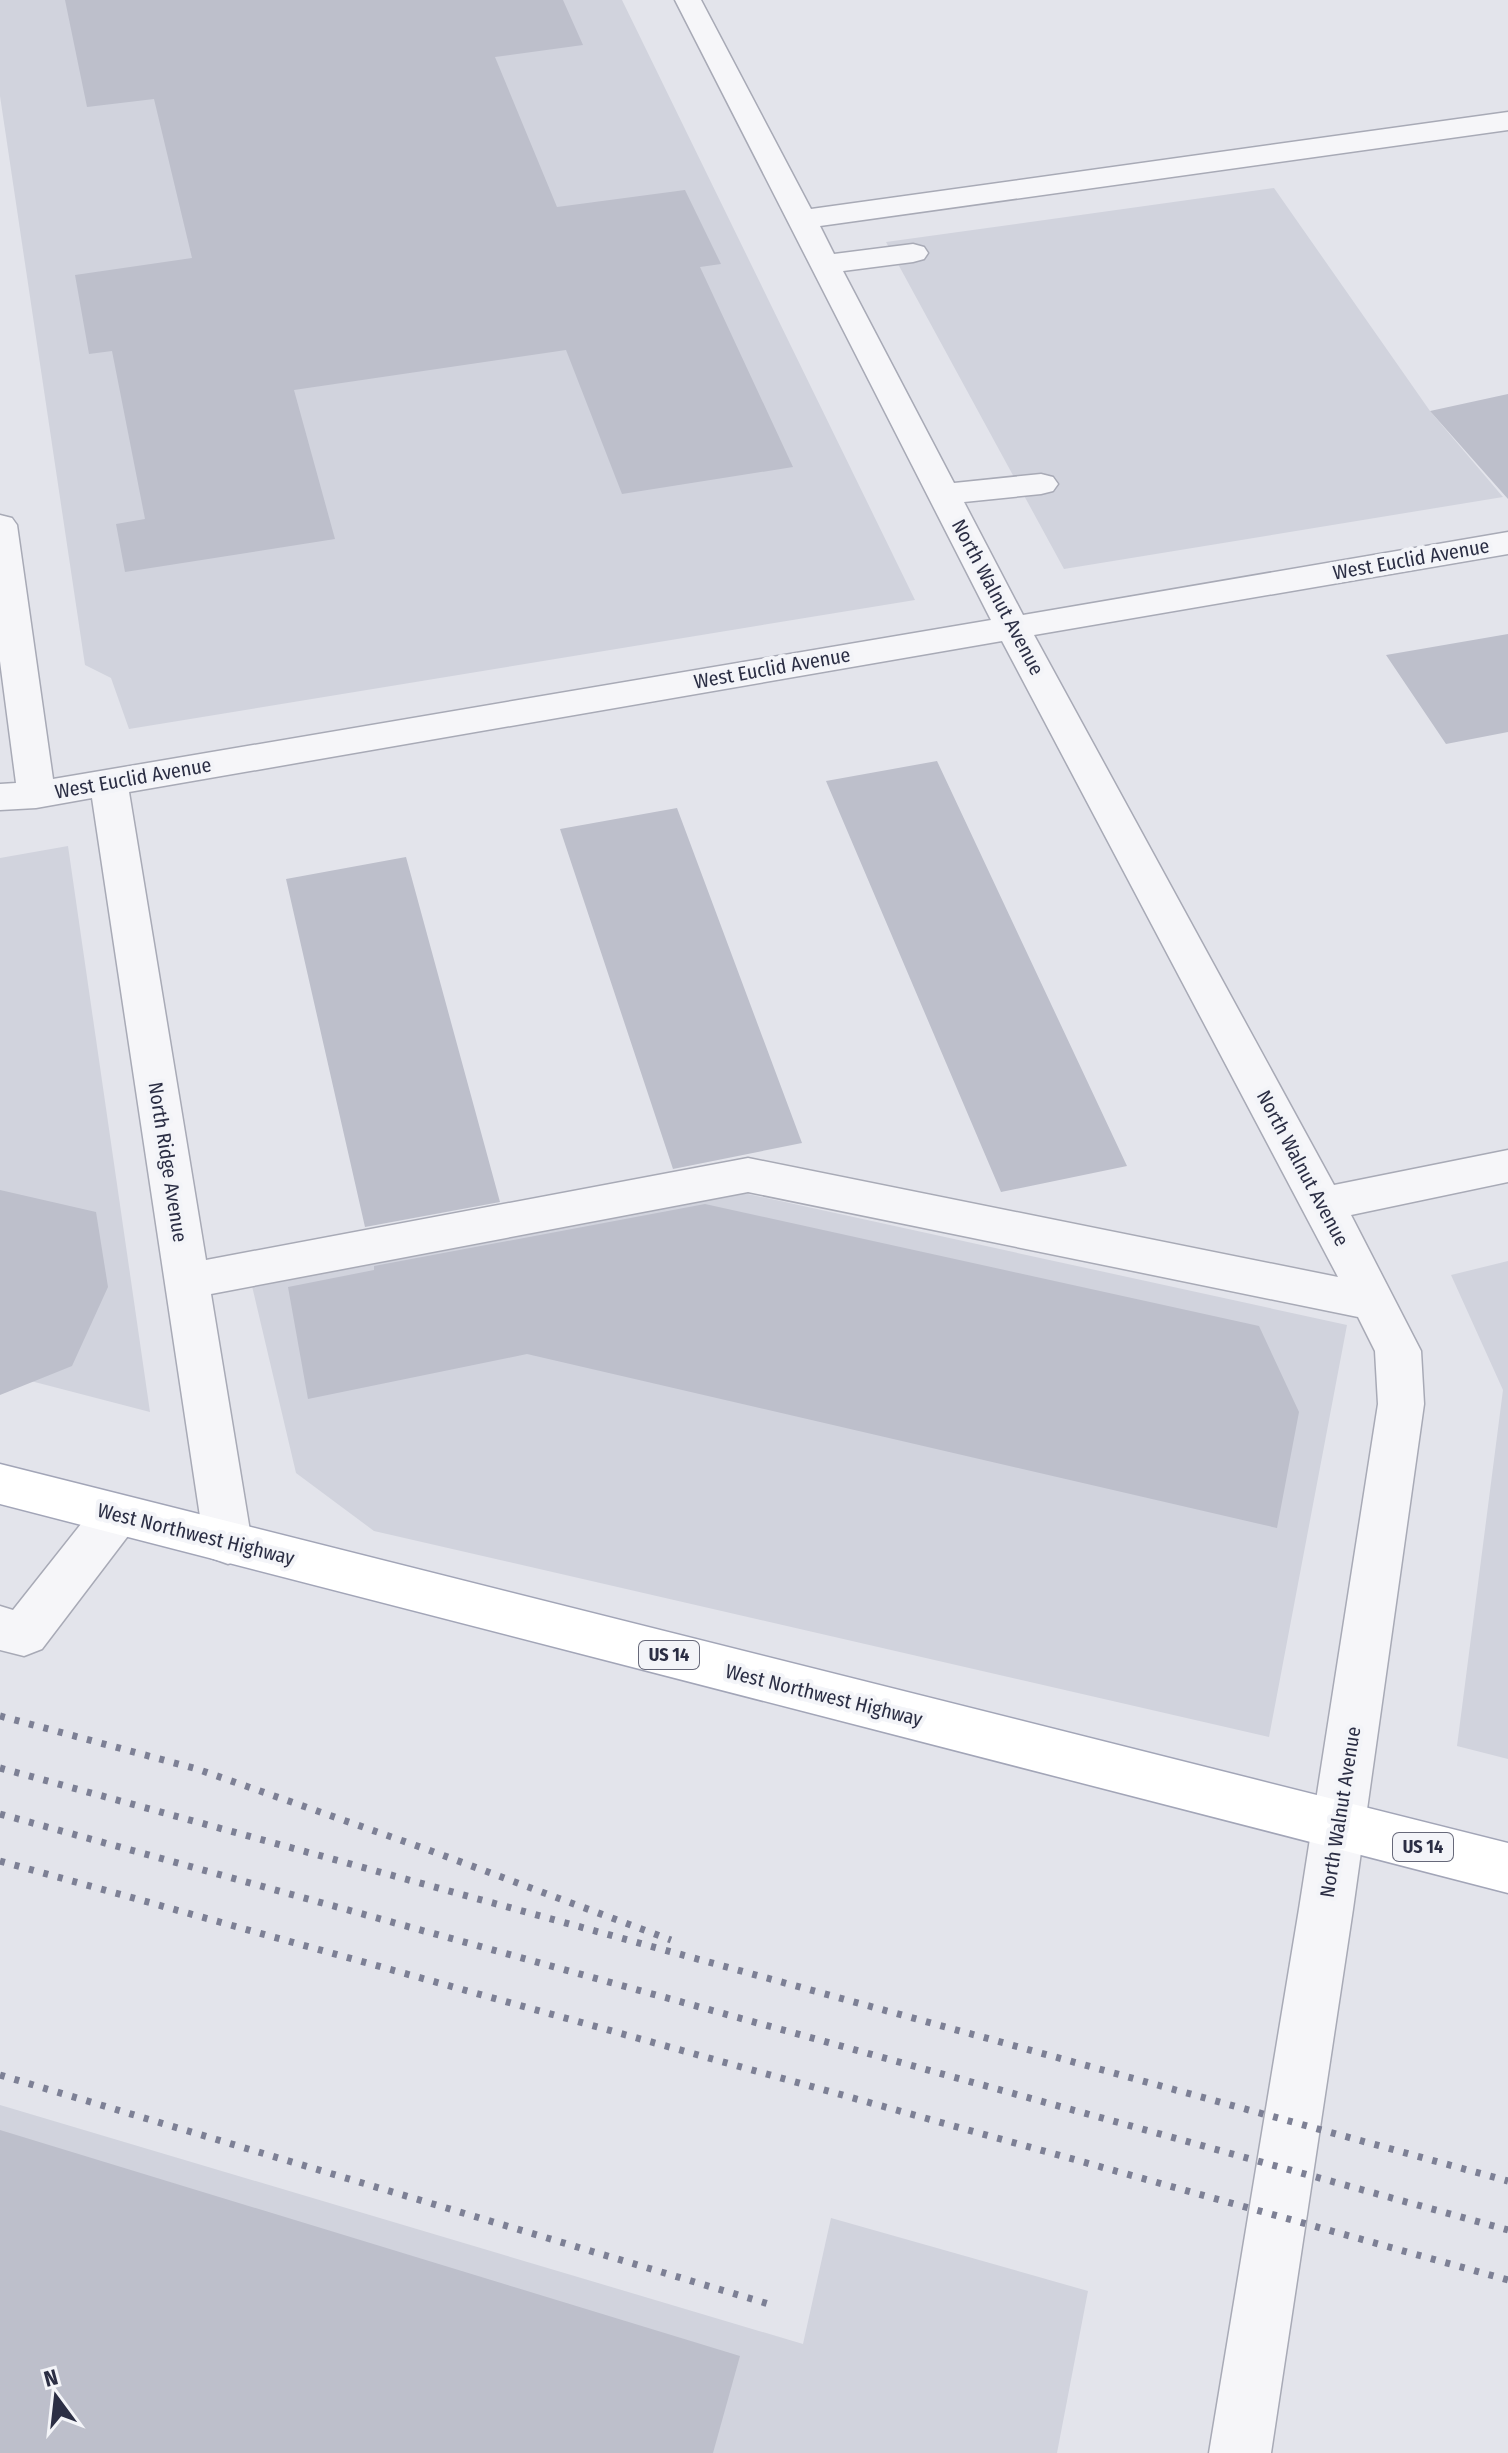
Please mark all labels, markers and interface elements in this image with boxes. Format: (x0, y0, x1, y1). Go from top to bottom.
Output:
street label: North Walnut Avenue (947, 515, 1049, 679)
street label: West Euclid Avenue (1331, 533, 1491, 585)
street label: West Euclid Avenue (692, 642, 852, 694)
street label: West Euclid Avenue (53, 752, 213, 804)
street label: North Ridge Avenue (143, 1080, 193, 1244)
street label: North Walnut Avenue (1252, 1086, 1354, 1250)
street label: West Northwest Highway (95, 1498, 297, 1570)
road number: US 14 (639, 1641, 699, 1669)
street label: West Northwest Highway (723, 1659, 925, 1731)
street label: North Walnut Avenue (1315, 1725, 1365, 1899)
road number: US 14 (1393, 1833, 1453, 1861)
north arrow (16, 2357, 96, 2437)
text: N (41, 2363, 61, 2393)

